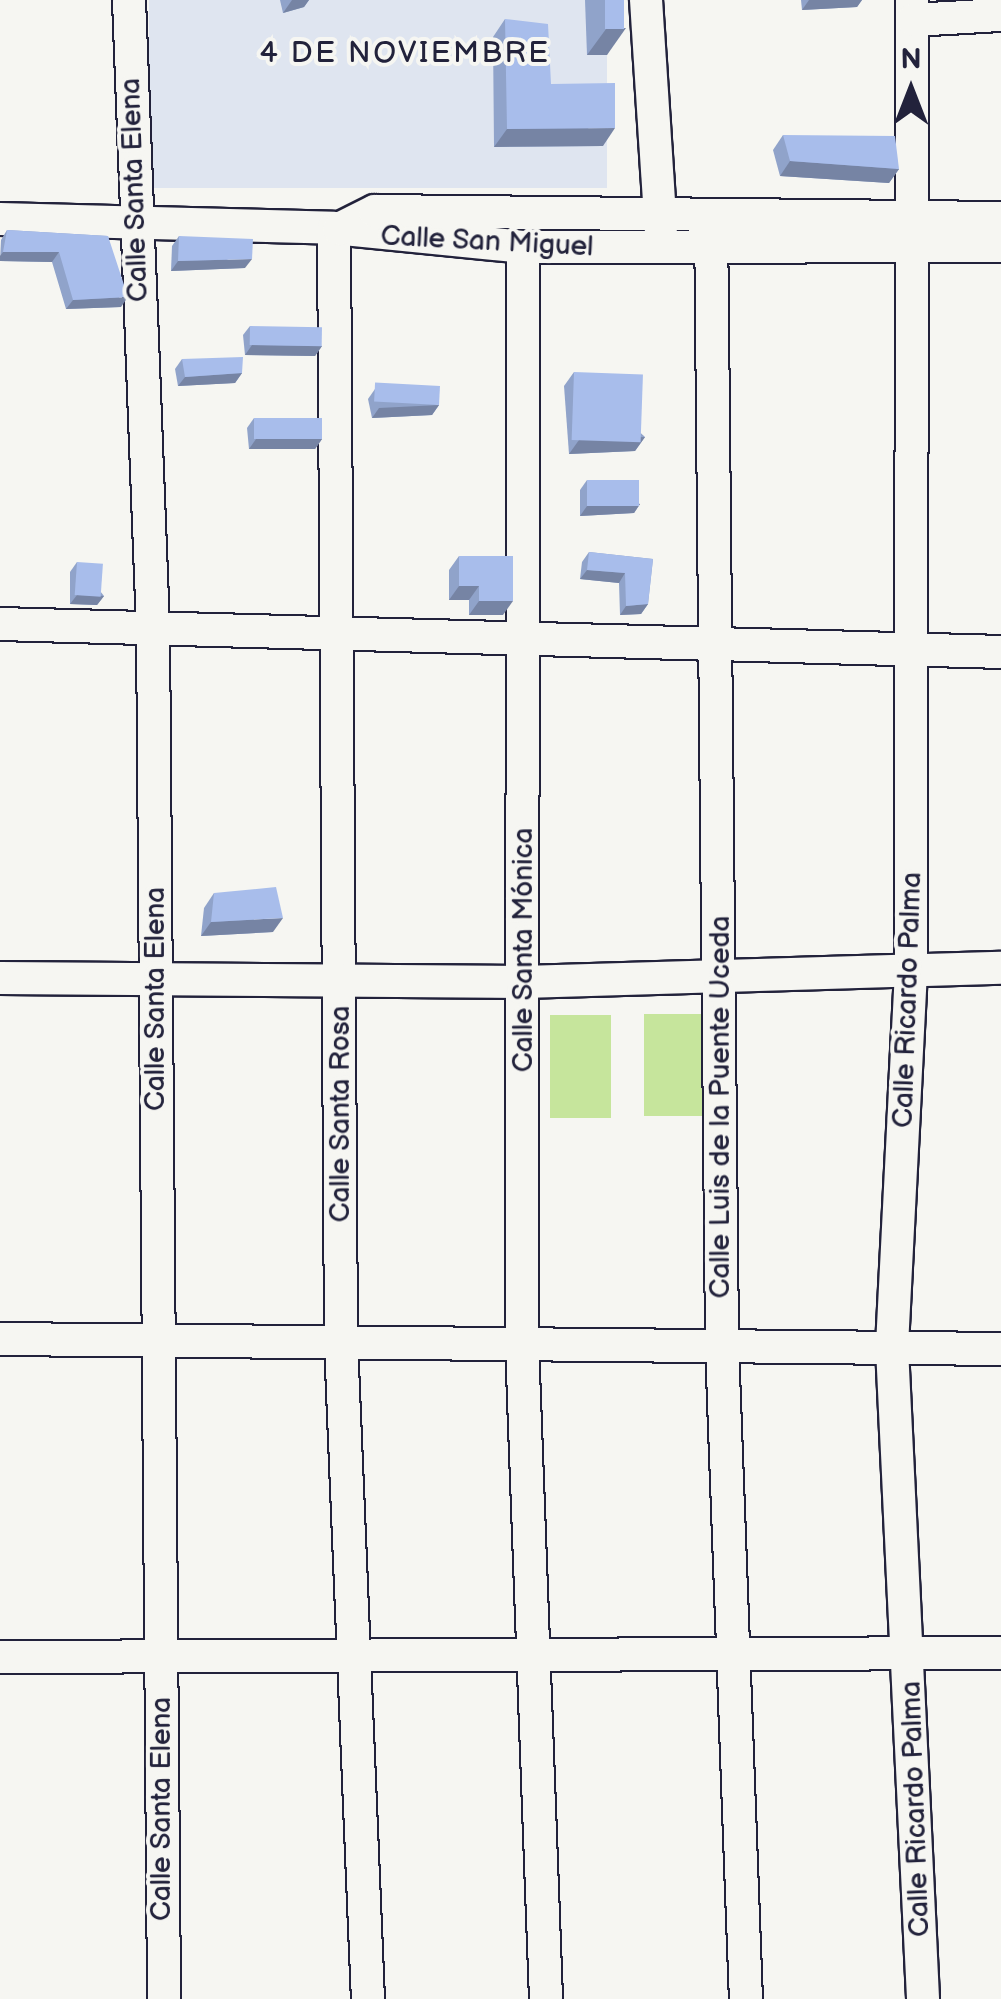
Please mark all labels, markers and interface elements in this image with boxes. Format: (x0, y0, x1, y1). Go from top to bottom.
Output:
district label: 4 DE NOVIEMBRE (259, 35, 551, 71)
north arrow (861, 40, 961, 140)
text: N (900, 43, 922, 76)
street label: Calle Santa Elena (114, 77, 156, 303)
street label: Calle San Miguel (379, 220, 595, 264)
street label: Calle Santa Mónica (507, 827, 541, 1073)
street label: Calle Ricardo Palma (887, 871, 929, 1129)
street label: Calle Santa Elena (139, 887, 173, 1111)
street label: Calle Luis de la Puente Uceda (704, 916, 738, 1298)
street label: Calle Santa Rosa (324, 1005, 358, 1223)
street label: Calle Ricardo Palma (895, 1680, 937, 1938)
street label: Calle Santa Elena (145, 1697, 179, 1921)

